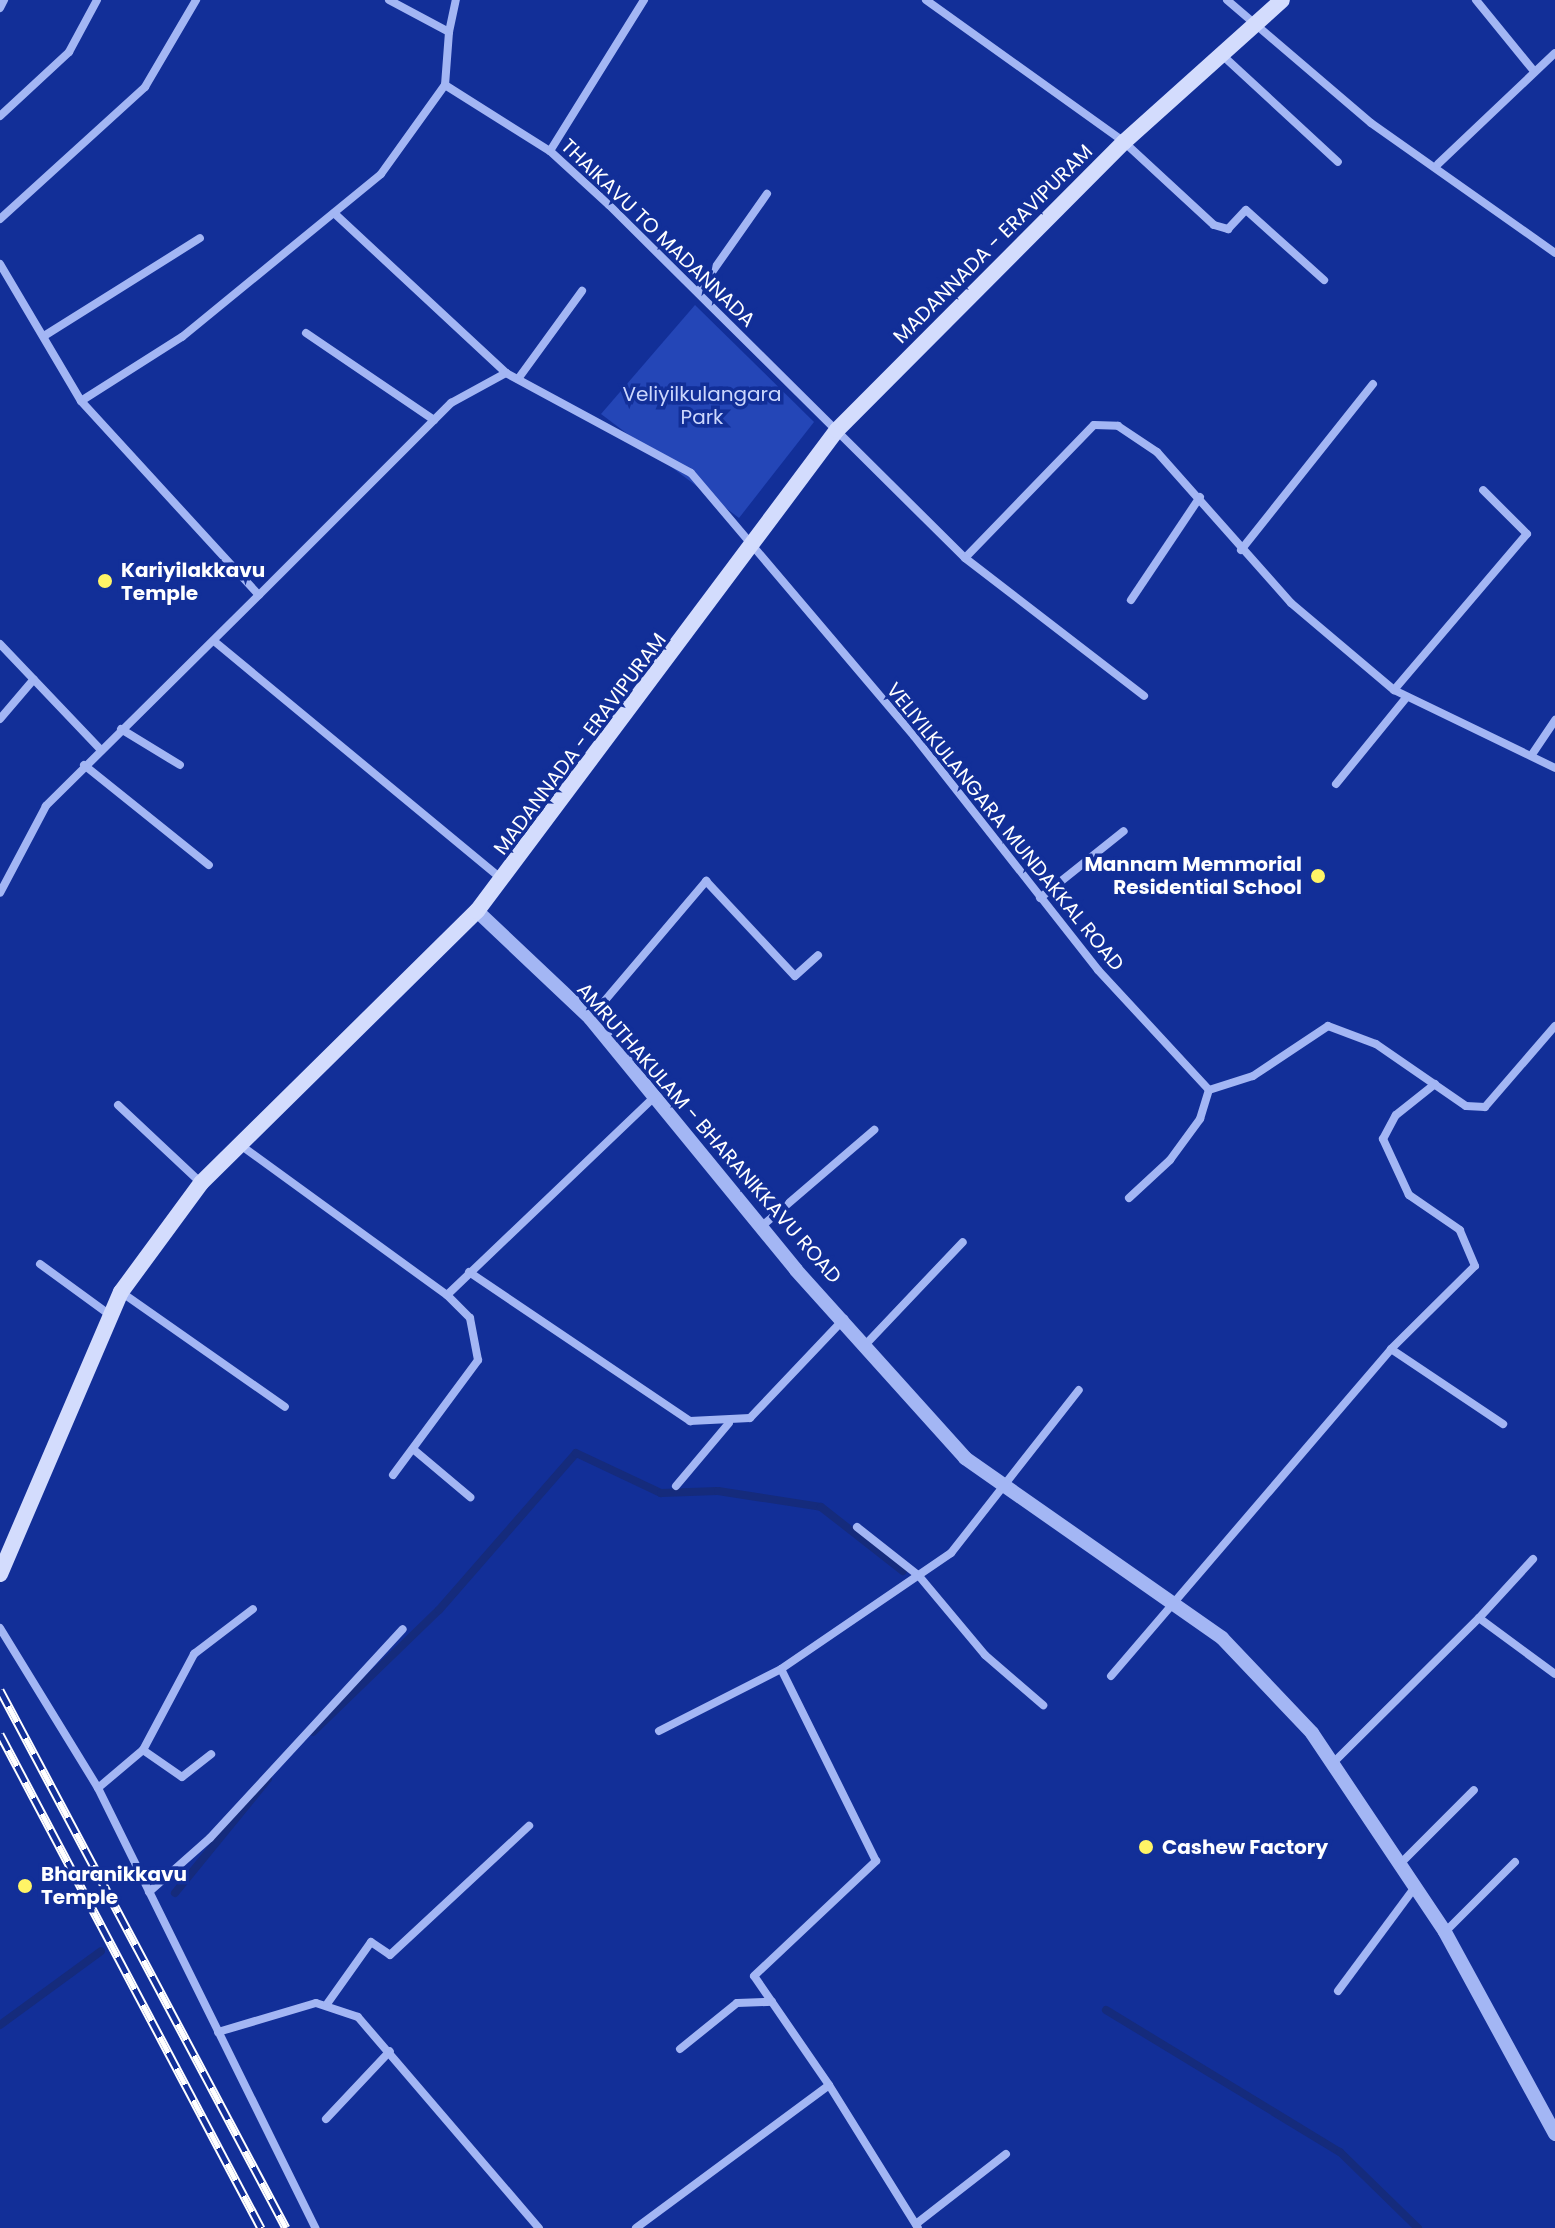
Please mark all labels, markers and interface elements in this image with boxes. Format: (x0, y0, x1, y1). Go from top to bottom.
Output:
street label: THAIKAVU TO MADANNADA (556, 134, 760, 332)
street label: MADANNADA - ERAVIPURAM (889, 140, 1097, 348)
park label: Veliyilkulangara Park (622, 382, 782, 429)
place label: Kariyilakkavu Temple (121, 558, 265, 605)
marker: Kariyilakkavu Temple (96, 572, 114, 590)
street label: MADANNADA - ERAVIPURAM (489, 628, 671, 860)
street label: VELIYILKULANGARA MUNDAKKAL ROAD (881, 678, 1129, 976)
place label: Mannam Memmorial Residential School (1084, 852, 1302, 899)
marker: Mannam Memmorial Residential School (1309, 867, 1327, 885)
street label: AMRUTHAKULAM - BHARANIKKAVU ROAD (572, 978, 846, 1288)
place label: Cashew Factory (1162, 1835, 1328, 1859)
marker: Cashew Factory (1137, 1838, 1155, 1856)
place label: Bharanikkavu Temple (41, 1862, 187, 1909)
marker: Bharanikkavu Temple (16, 1877, 34, 1895)

